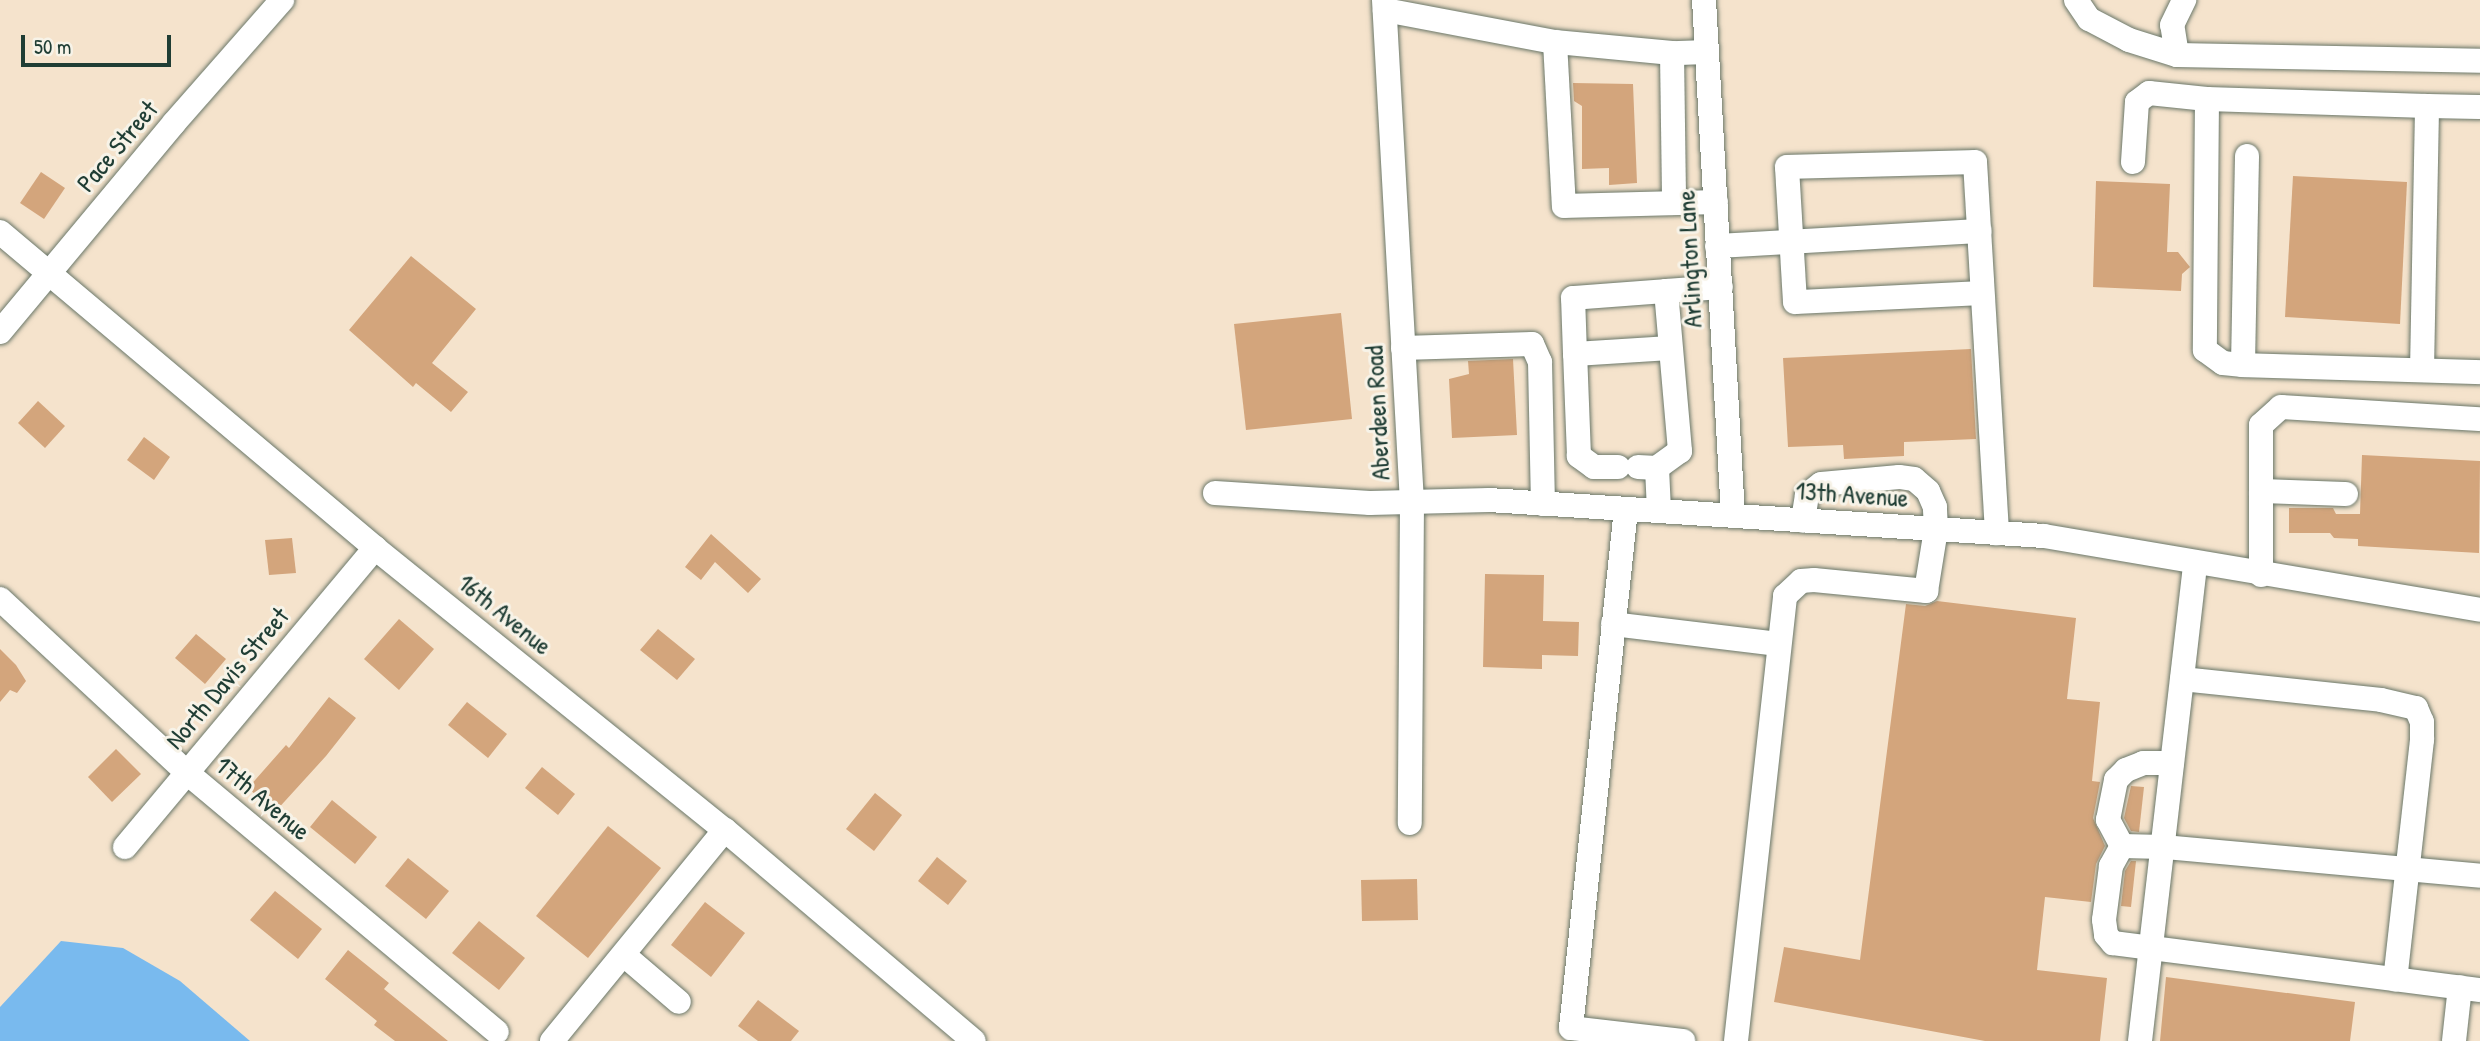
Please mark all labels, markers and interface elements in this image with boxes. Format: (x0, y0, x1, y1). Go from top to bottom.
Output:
scale bar (24, 21, 175, 65)
text: 50 m (34, 32, 71, 61)
street label: Pace Street (70, 94, 164, 198)
street label: Arlington Lane (1670, 189, 1708, 329)
street label: Aberdeen Road (1358, 345, 1396, 481)
street label: 13th Avenue (1795, 475, 1909, 513)
street label: 16th Avenue (452, 567, 558, 661)
street label: North Davis Street (159, 601, 295, 755)
street label: 17th Avenue (209, 749, 317, 847)

